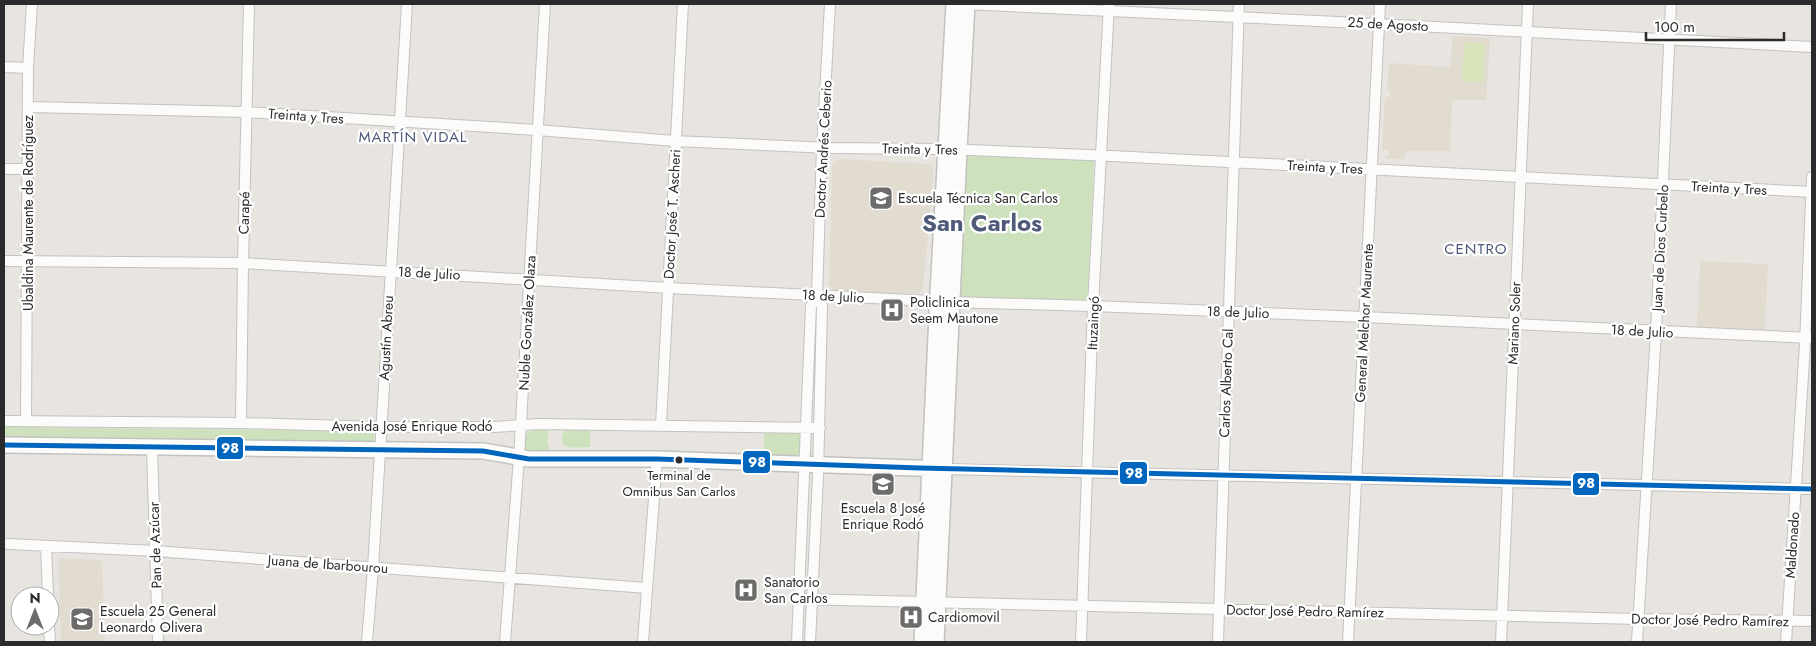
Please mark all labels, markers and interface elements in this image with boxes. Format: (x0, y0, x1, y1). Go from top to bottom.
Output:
scale bar (1646, 10, 1784, 42)
street label: 25 de Agosto (1347, 12, 1429, 36)
text: 100 m (1654, 16, 1695, 38)
street label: Doctor Andrés Ceberio (809, 79, 837, 219)
street label: Treinta y Tres (268, 103, 345, 129)
street label: Ubaldina Maurente de Rodríguez (18, 114, 38, 311)
district label: MARTÍN VIDAL (358, 126, 468, 148)
street label: Treinta y Tres (882, 138, 958, 160)
street label: Doctor José T. Ascheri (659, 149, 685, 279)
street label: Treinta y Tres (1287, 155, 1364, 179)
street label: Treinta y Tres (1691, 176, 1768, 200)
street label: Juan de Dios Curbelo (1647, 184, 1673, 314)
school or university icon: Escuela Técnica San Carlos (868, 185, 894, 211)
place label: Escuela Técnica San Carlos (898, 188, 1058, 208)
street label: Carapé (234, 191, 254, 235)
district label: San Carlos (922, 205, 1042, 240)
district label: CENTRO (1444, 238, 1508, 260)
street label: General Melchor Maurente (1350, 243, 1378, 403)
street label: Nuble González Olaza (513, 255, 541, 391)
street label: 18 de Julio (397, 261, 461, 285)
street label: Mariano Soler (1503, 281, 1525, 365)
street label: 18 de Julio (801, 284, 865, 308)
place label: Policlinica Seem Mautone (910, 292, 998, 328)
street label: Agustín Abreu (374, 295, 398, 381)
street label: Ituzaingó (1082, 295, 1104, 350)
hospital icon: Policlinica Seem Mautone (879, 297, 905, 323)
street label: 18 de Julio (1206, 301, 1270, 323)
street label: 18 de Julio (1610, 319, 1674, 343)
street label: Carlos Alberto Cal (1214, 328, 1238, 438)
street label: Avenida José Enrique Rodó (332, 416, 493, 436)
line badge: 98 (216, 436, 244, 460)
text: 98 (221, 438, 239, 458)
line badge: 98 (742, 450, 771, 474)
text: 98 (748, 452, 766, 472)
marker: Terminal de Omnibus San Carlos (674, 455, 684, 465)
line badge: 98 (1119, 461, 1148, 485)
text: 98 (1125, 463, 1143, 483)
place label: Terminal de Omnibus San Carlos (622, 466, 736, 501)
school or university icon: Escuela 8 José Enrique Rodó (870, 471, 896, 497)
line badge: 98 (1572, 472, 1600, 496)
text: 98 (1577, 473, 1595, 493)
place label: Escuela 8 José Enrique Rodó (841, 498, 925, 534)
street label: Pan de Azúcar (143, 501, 167, 589)
street label: Maldonado (1780, 511, 1804, 579)
street label: Juana de Ibarbourou (265, 550, 389, 578)
place label: Sanatorio San Carlos (764, 572, 828, 608)
hospital icon: Sanatorio San Carlos (733, 577, 759, 603)
north arrow (10, 586, 60, 636)
text: N (29, 588, 41, 608)
street label: Doctor José Pedro Ramírez (1226, 600, 1385, 622)
place label: Escuela 25 General Leonardo Olivera (100, 601, 216, 637)
hospital icon: Cardiomovil (898, 604, 924, 630)
school or university icon: Escuela 25 General Leonardo Olivera (69, 606, 95, 632)
place label: Cardiomovil (928, 607, 1000, 627)
street label: Doctor José Pedro Ramírez (1631, 609, 1790, 631)

